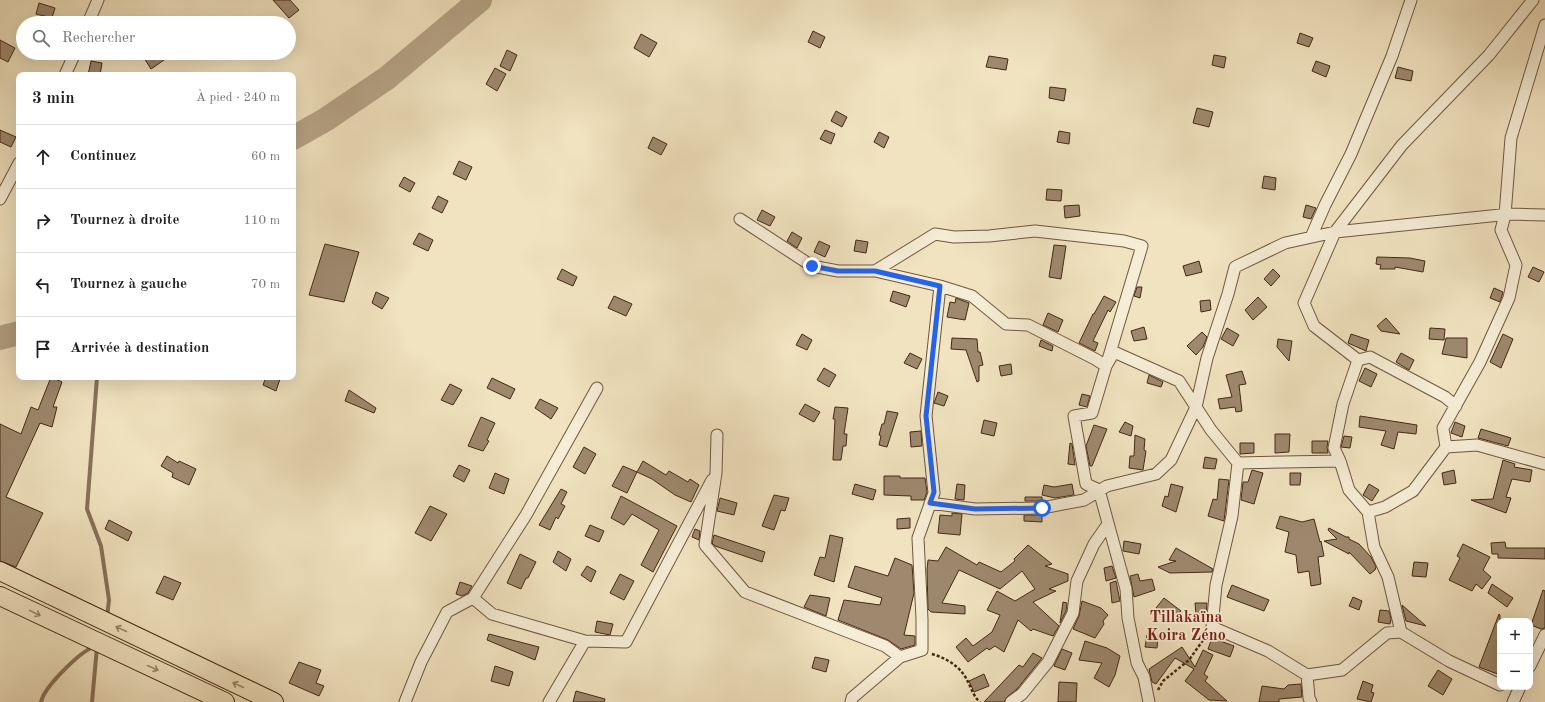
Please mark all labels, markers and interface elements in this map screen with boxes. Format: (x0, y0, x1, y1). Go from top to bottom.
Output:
search box (16, 16, 296, 60)
icon: search (30, 27, 52, 49)
text: Rechercher (62, 31, 135, 46)
text: 3 min (32, 90, 75, 107)
text: À pied · 240 m (196, 91, 280, 104)
icon: ahead (32, 146, 54, 168)
text: Continuez (70, 149, 136, 164)
text: 60 m (251, 150, 280, 163)
icon: right (32, 210, 54, 232)
text: Tournez à droite (70, 213, 180, 228)
text: 110 m (243, 214, 280, 227)
route end (803, 257, 821, 275)
icon: left (32, 274, 54, 296)
text: Tournez à gauche (70, 277, 187, 292)
text: 70 m (251, 278, 280, 291)
icon: arrive (32, 338, 54, 360)
text: Arrivée à destination (70, 341, 209, 356)
route start (1033, 499, 1051, 517)
one-way arrow (29, 610, 41, 617)
district label: Tillakaïna Koira Zéno (1146, 610, 1226, 644)
map controls (1497, 618, 1533, 690)
button: + (1497, 618, 1533, 654)
one-way arrow (115, 625, 127, 632)
button: − (1497, 654, 1533, 690)
one-way arrow (146, 665, 158, 672)
one-way arrow (233, 681, 245, 688)

